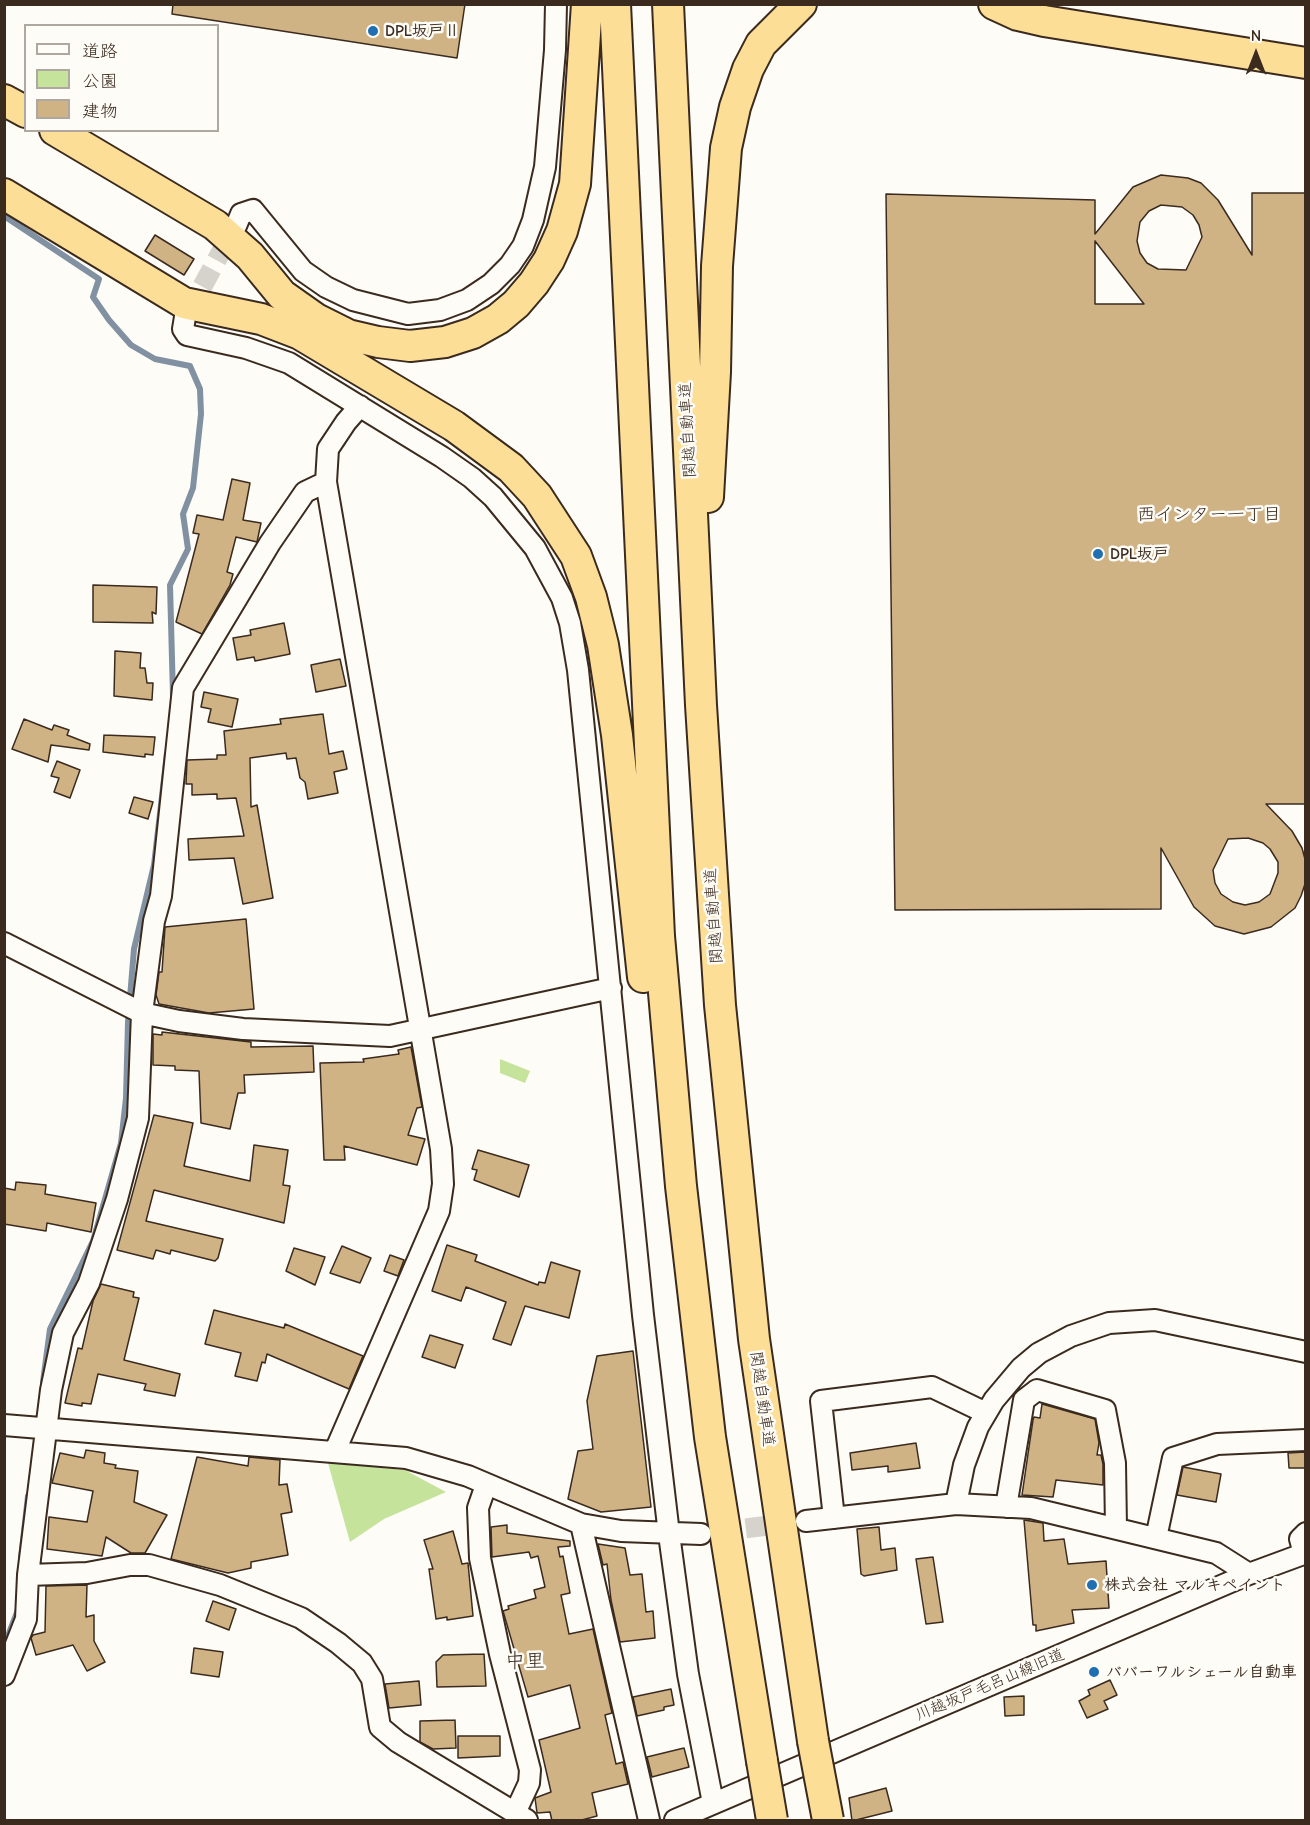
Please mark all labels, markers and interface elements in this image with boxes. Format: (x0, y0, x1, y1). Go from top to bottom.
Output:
place label: DPL坂戸Ⅱ (385, 21, 460, 41)
legend (24, 24, 219, 132)
marker: DPL坂戸Ⅱ (366, 24, 380, 38)
north arrow (1226, 24, 1286, 84)
text: N (1251, 27, 1261, 45)
text: 道路 (82, 41, 118, 62)
text: 公園 (82, 71, 118, 92)
text: 建物 (82, 101, 118, 122)
street label: 関越自動車道 (676, 382, 700, 478)
district label: 西インター一丁目 (1137, 504, 1281, 526)
place label: DPL坂戸 (1110, 544, 1169, 564)
marker: DPL坂戸 (1091, 547, 1105, 561)
street label: 関越自動車道 (701, 867, 727, 965)
street label: 関越自動車道 (746, 1350, 778, 1448)
place label: 株式会社 マルキペイント (1104, 1575, 1286, 1595)
marker: 株式会社 マルキペイント (1085, 1578, 1099, 1592)
street label: 川越坂戸毛呂山線旧道 (913, 1645, 1067, 1725)
district label: 中里 (505, 1649, 545, 1673)
place label: ババーワルシェール自動車 (1106, 1662, 1297, 1682)
marker: ババーワルシェール自動車 (1087, 1665, 1101, 1679)

